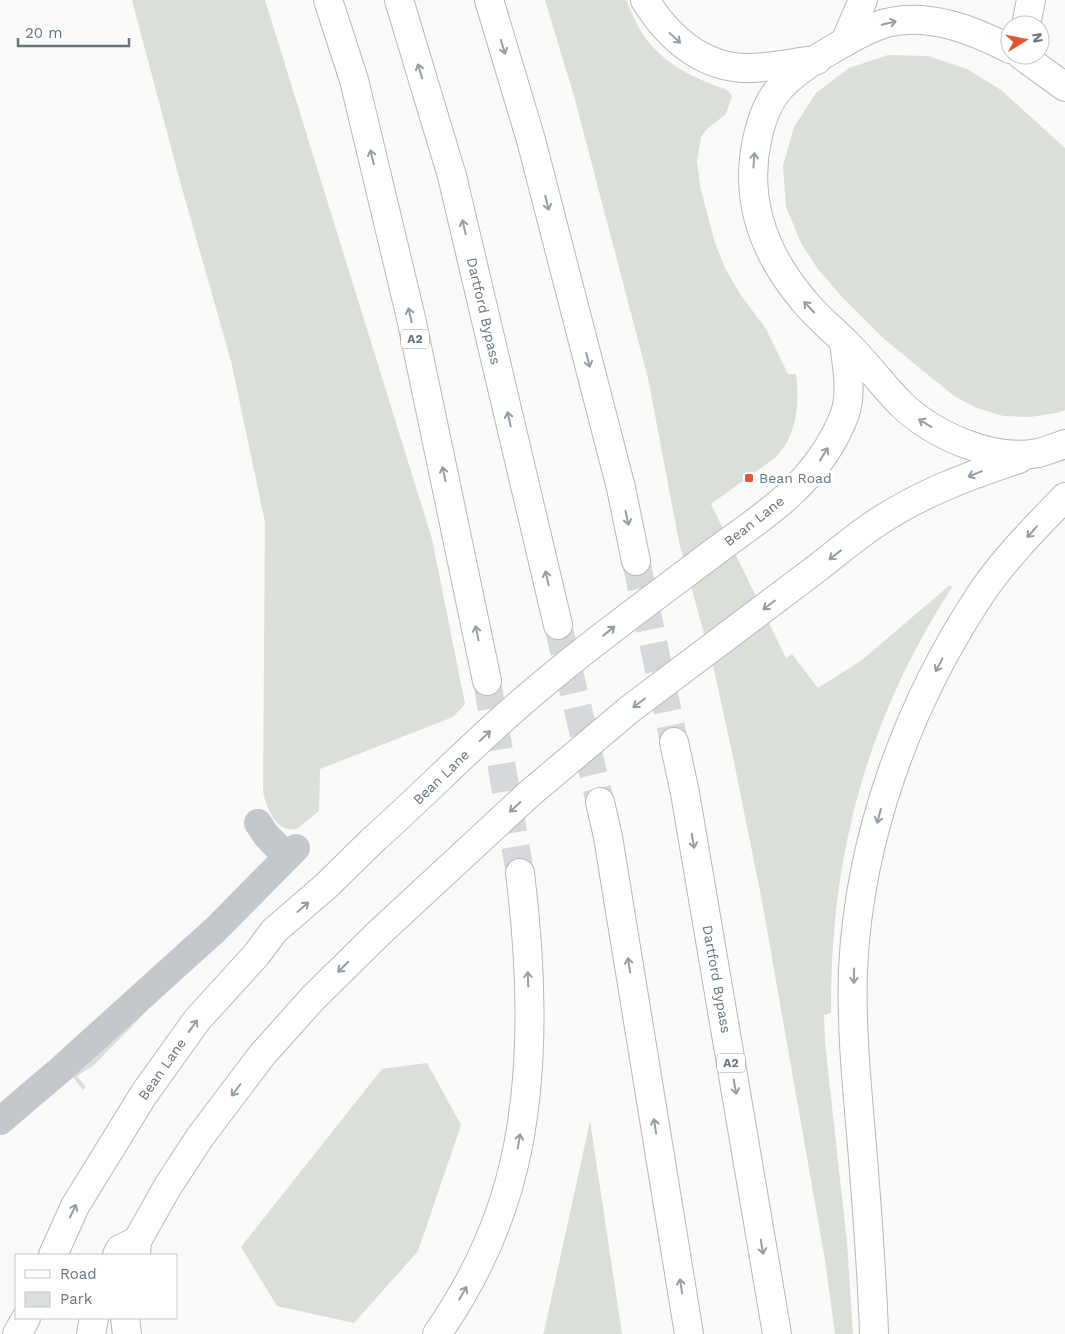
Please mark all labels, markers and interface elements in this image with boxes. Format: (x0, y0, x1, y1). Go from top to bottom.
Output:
scale bar (18, 15, 129, 47)
north arrow (1000, 15, 1050, 65)
one-way arrow (881, 18, 897, 27)
text: 20 m (25, 24, 63, 42)
text: N (1029, 31, 1047, 44)
one-way arrow (669, 32, 681, 44)
one-way arrow (498, 38, 508, 54)
one-way arrow (415, 63, 425, 79)
one-way arrow (367, 150, 376, 166)
one-way arrow (750, 152, 759, 168)
one-way arrow (543, 194, 552, 210)
one-way arrow (459, 220, 468, 236)
street label: Dartford Bypass (464, 256, 504, 366)
one-way arrow (803, 300, 815, 313)
one-way arrow (405, 308, 414, 324)
road number: A2 (401, 329, 429, 348)
one-way arrow (584, 352, 593, 368)
one-way arrow (504, 412, 513, 428)
one-way arrow (919, 417, 933, 427)
one-way arrow (820, 448, 830, 462)
one-way arrow (439, 467, 448, 483)
place label: Bean Road (759, 470, 832, 486)
one-way arrow (968, 470, 983, 479)
marker: Bean Road (743, 472, 755, 484)
street label: Bean Lane (721, 493, 787, 549)
one-way arrow (623, 510, 632, 526)
one-way arrow (1026, 526, 1037, 539)
one-way arrow (828, 549, 841, 560)
one-way arrow (541, 570, 551, 586)
one-way arrow (762, 600, 776, 610)
one-way arrow (472, 626, 481, 642)
one-way arrow (603, 626, 616, 637)
one-way arrow (934, 658, 944, 673)
one-way arrow (633, 697, 646, 708)
one-way arrow (479, 730, 492, 742)
street label: Bean Lane (410, 746, 472, 808)
one-way arrow (508, 801, 521, 813)
one-way arrow (874, 808, 884, 824)
one-way arrow (689, 832, 699, 848)
one-way arrow (296, 901, 309, 912)
street label: Dartford Bypass (700, 924, 734, 1034)
one-way arrow (623, 958, 633, 974)
one-way arrow (337, 961, 349, 974)
one-way arrow (849, 968, 858, 984)
one-way arrow (523, 971, 533, 988)
one-way arrow (187, 1020, 198, 1033)
street label: Bean Lane (135, 1035, 189, 1103)
road number: A2 (717, 1054, 745, 1072)
one-way arrow (730, 1079, 740, 1095)
one-way arrow (231, 1083, 241, 1097)
one-way arrow (650, 1118, 660, 1134)
one-way arrow (514, 1133, 524, 1149)
one-way arrow (69, 1204, 78, 1219)
one-way arrow (758, 1239, 768, 1255)
legend (15, 1254, 178, 1319)
text: Road (60, 1265, 97, 1283)
one-way arrow (676, 1278, 686, 1294)
one-way arrow (459, 1286, 469, 1301)
text: Park (60, 1290, 93, 1308)

